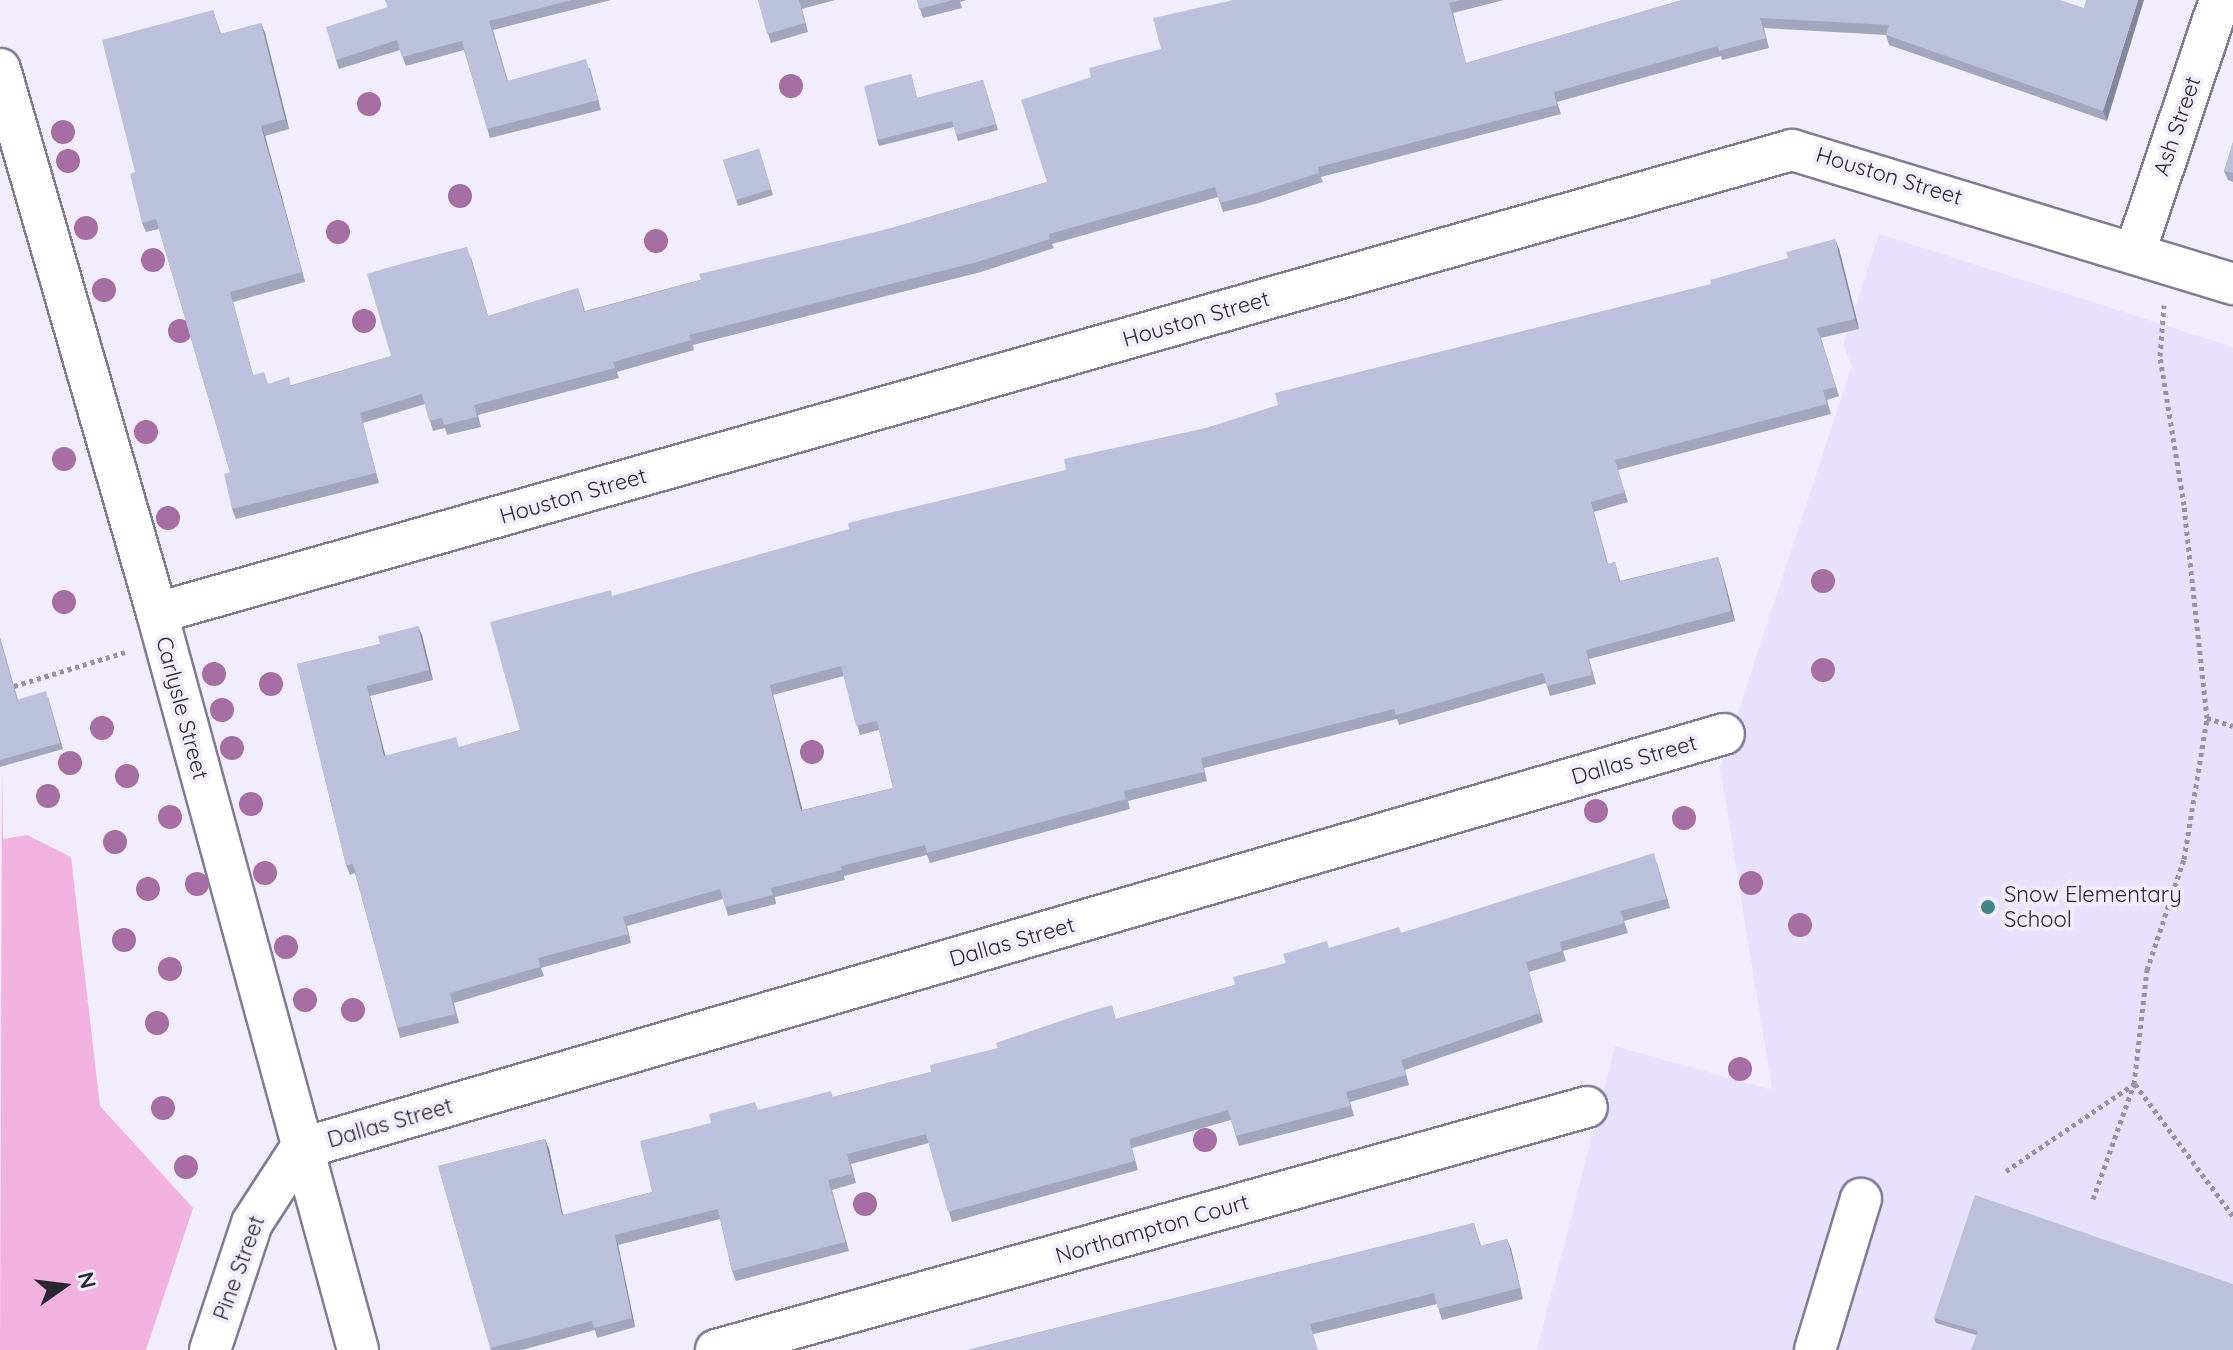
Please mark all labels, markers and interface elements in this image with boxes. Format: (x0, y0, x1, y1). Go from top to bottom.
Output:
street label: Ash Street (2148, 73, 2206, 179)
street label: Houston Street (1813, 141, 1965, 211)
street label: Houston Street (1120, 285, 1272, 353)
street label: Houston Street (497, 462, 649, 530)
street label: Carlysle Street (150, 634, 214, 782)
street label: Dallas Street (1568, 730, 1700, 790)
place label: Snow Elementary School (2004, 881, 2182, 932)
marker: Snow Elementary School (1979, 898, 1997, 916)
street label: Dallas Street (946, 912, 1078, 972)
street label: Dallas Street (324, 1093, 456, 1153)
street label: Northampton Court (1052, 1189, 1252, 1269)
street label: Pine Street (208, 1212, 270, 1324)
north arrow (24, 1246, 104, 1326)
text: N (72, 1269, 103, 1291)

